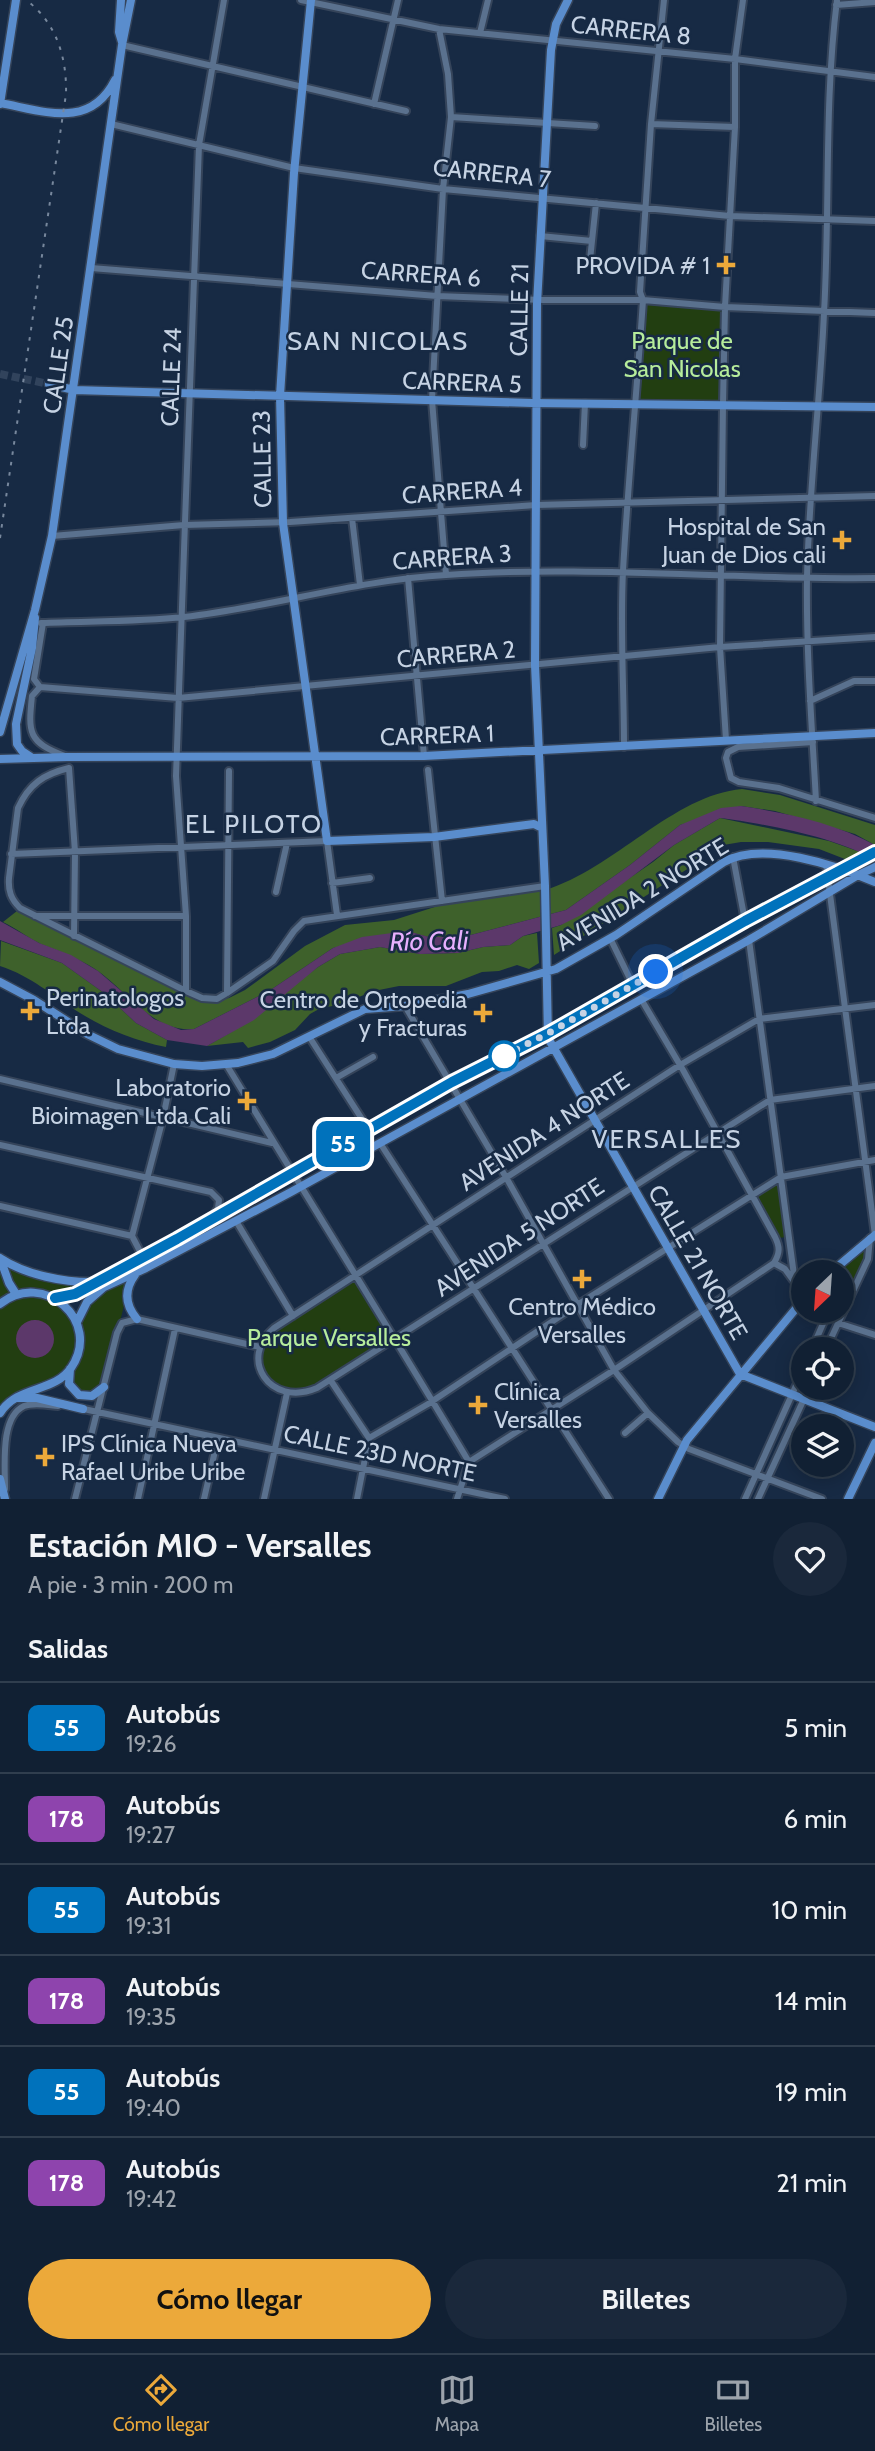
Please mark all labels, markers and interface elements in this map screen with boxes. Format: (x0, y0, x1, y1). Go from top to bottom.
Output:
street label: CARRERA 8 (569, 9, 693, 51)
street label: CARRERA 7 (432, 152, 552, 194)
place label: PROVIDA # 1 (575, 251, 710, 280)
street label: CARRERA 6 (360, 255, 482, 293)
marker: PROVIDA # 1 (716, 255, 736, 275)
street label: CALLE 21 (504, 263, 534, 357)
street label: CALLE 25 (37, 315, 79, 415)
district label: SAN NICOLAS (287, 325, 469, 357)
park label: Parque de San Nicolas (623, 326, 741, 383)
street label: CALLE 24 (155, 327, 187, 427)
street label: CARRERA 5 (402, 365, 522, 399)
street label: CALLE 23 (247, 410, 277, 508)
street label: CARRERA 4 (401, 472, 523, 510)
place label: Hospital de San Juan de Dios cali (661, 512, 826, 569)
marker: Hospital de San Juan de Dios cali (832, 530, 852, 550)
street label: CARRERA 3 (391, 538, 513, 576)
street label: CARRERA 2 (395, 634, 517, 674)
street label: CARRERA 1 (379, 719, 495, 751)
district label: EL PILOTO (185, 808, 323, 840)
street label: AVENIDA 2 NORTE (551, 831, 733, 957)
water label: Río Cali (389, 924, 469, 958)
your location (638, 954, 673, 989)
place label: Perinatologos Ltda (46, 983, 184, 1040)
place label: Centro de Ortopedia y Fracturas (259, 985, 467, 1042)
marker: Perinatologos Ltda (20, 1001, 40, 1021)
marker: Centro de Ortopedia y Fracturas (473, 1003, 493, 1023)
unlabelled marker (489, 1041, 519, 1071)
street label: AVENIDA 4 NORTE (454, 1065, 634, 1197)
place label: Laboratorio Bioimagen Ltda Cali (31, 1073, 231, 1130)
marker: Laboratorio Bioimagen Ltda Cali (237, 1091, 257, 1111)
line badge: 55 (312, 1121, 374, 1167)
district label: VERSALLES (592, 1123, 742, 1155)
text: 55 (330, 1129, 356, 1158)
street label: AVENIDA 5 NORTE (429, 1171, 609, 1303)
street label: CALLE 21 NORTE (642, 1180, 754, 1344)
north arrow (791, 1260, 854, 1323)
map controls (791, 1260, 854, 1477)
marker: Centro Médico Versalles (572, 1269, 592, 1289)
place label: Centro Médico Versalles (508, 1292, 656, 1349)
park label: Parque Versalles (247, 1323, 411, 1352)
button: locate (791, 1337, 854, 1400)
place label: Clínica Versalles (494, 1377, 582, 1434)
marker: Clínica Versalles (468, 1395, 488, 1415)
button: layers (791, 1414, 854, 1477)
street label: CALLE 23D NORTE (281, 1418, 479, 1488)
place label: IPS Clínica Nueva Rafael Uribe Uribe (61, 1429, 245, 1486)
marker: IPS Clínica Nueva Rafael Uribe Uribe (35, 1447, 55, 1467)
button: heart (773, 1522, 847, 1596)
text: Estación MIO - Versalles (28, 1525, 371, 1565)
text: A pie · 3 min · 200 m (28, 1571, 233, 1599)
text: Salidas (28, 1633, 108, 1665)
text: Autobús (126, 1698, 220, 1730)
text: 5 min (784, 1712, 847, 1744)
text: 55 (54, 1713, 79, 1742)
text: 19:26 (126, 1730, 176, 1758)
text: Autobús (126, 1789, 220, 1821)
text: 6 min (784, 1803, 847, 1835)
text: 178 (49, 1804, 84, 1833)
text: 19:27 (126, 1821, 175, 1849)
text: Autobús (126, 1880, 220, 1912)
text: 10 min (772, 1894, 847, 1926)
text: 55 (54, 1895, 79, 1924)
text: 19:31 (126, 1912, 171, 1940)
text: Autobús (126, 1971, 220, 2003)
text: 14 min (775, 1985, 847, 2017)
text: 178 (49, 1986, 84, 2015)
text: 19:35 (126, 2003, 176, 2031)
text: Autobús (126, 2062, 220, 2094)
text: 19 min (775, 2076, 847, 2108)
text: 55 (54, 2077, 79, 2106)
text: 19:40 (126, 2094, 181, 2122)
text: Autobús (126, 2153, 220, 2185)
text: 21 min (776, 2167, 847, 2199)
text: 178 (49, 2168, 84, 2197)
text: 19:42 (126, 2185, 177, 2213)
button: Cómo llegar (28, 2259, 431, 2339)
button: Billetes (445, 2259, 847, 2339)
tab: Cómo llegar (113, 2371, 209, 2436)
tab: Mapa (435, 2371, 479, 2436)
tab: Billetes (704, 2371, 762, 2436)

